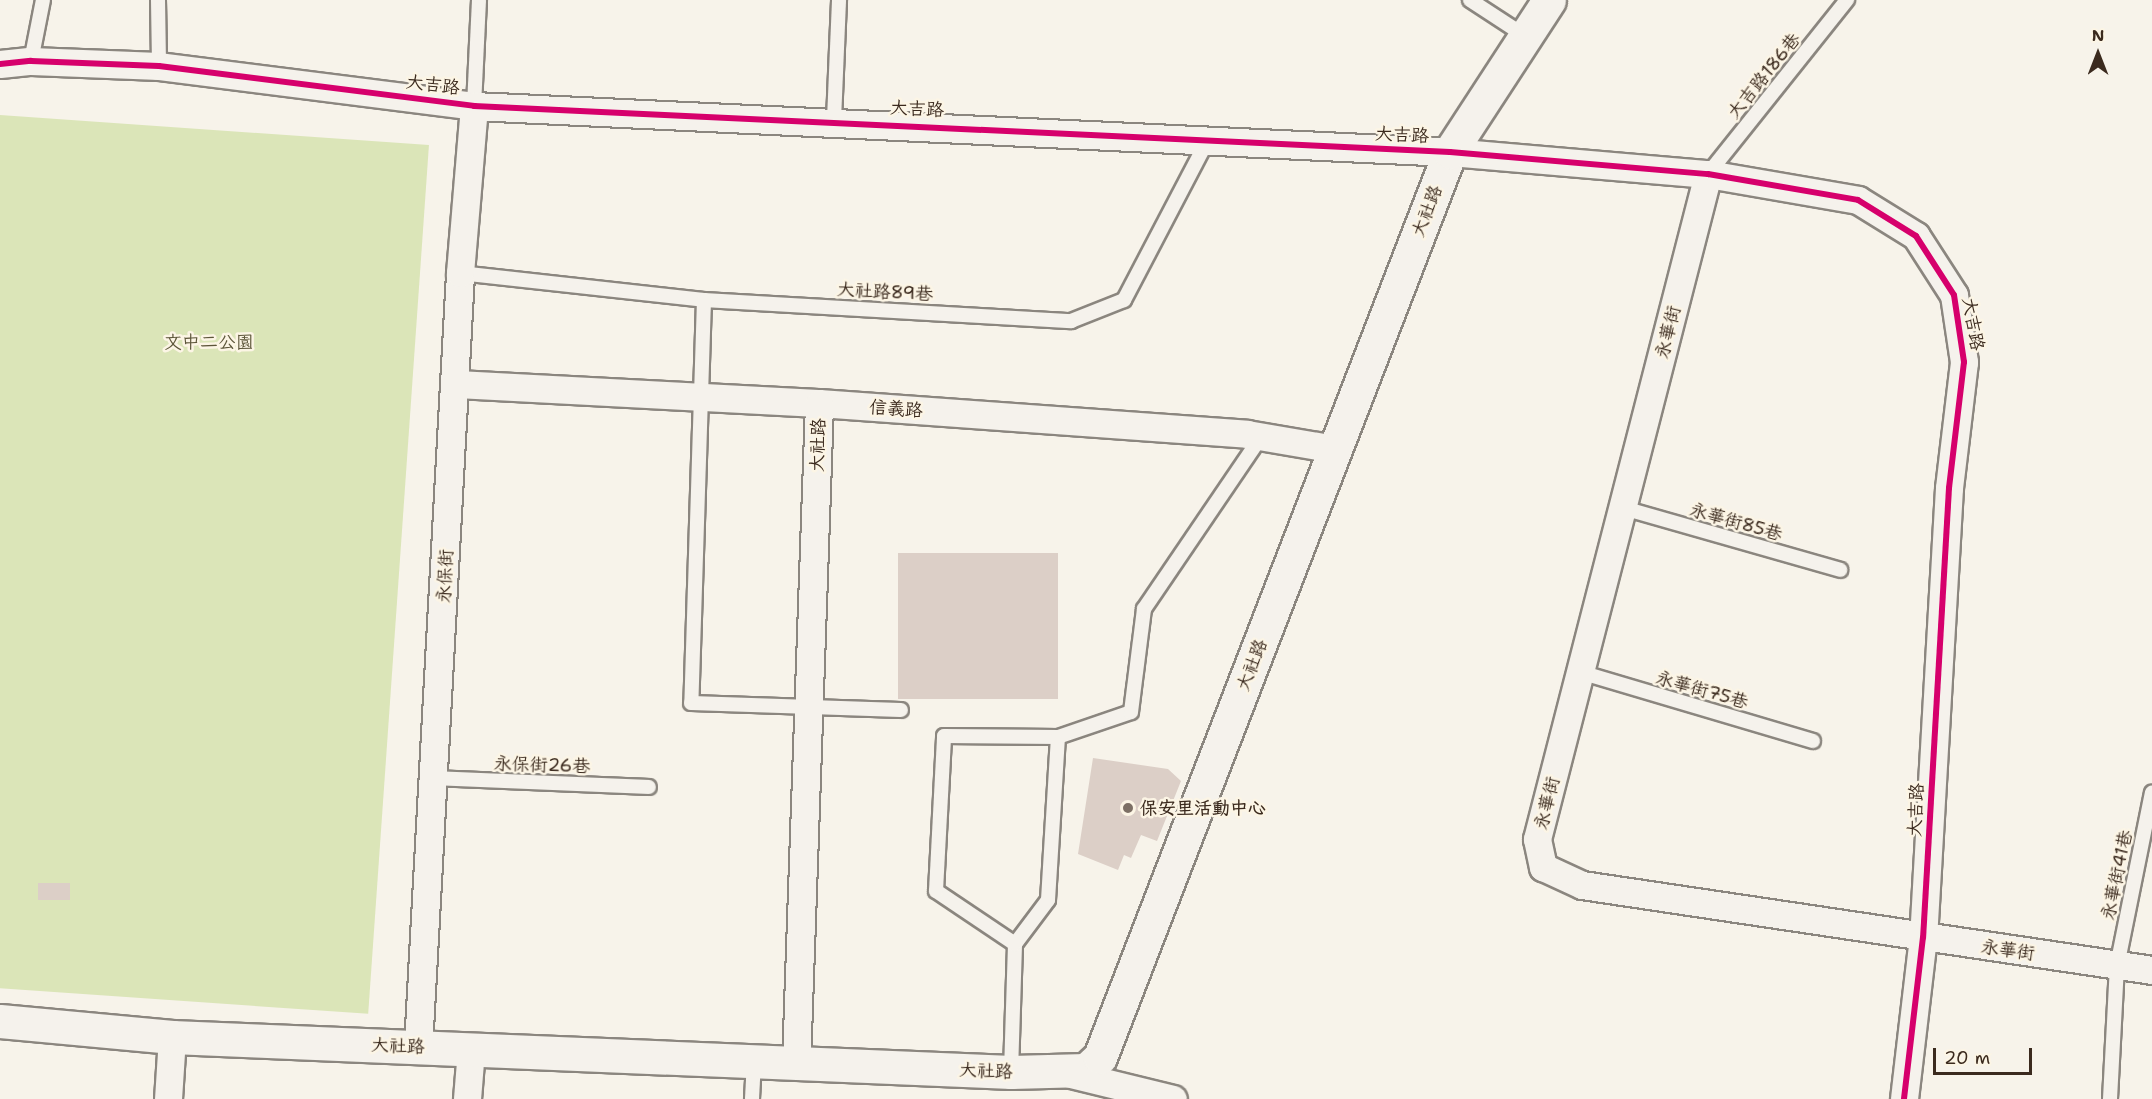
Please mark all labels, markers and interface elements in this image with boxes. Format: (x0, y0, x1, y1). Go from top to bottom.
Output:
north arrow (2068, 24, 2128, 84)
text: N (2092, 25, 2104, 46)
street label: 大吉路186巷 (1723, 29, 1805, 123)
street label: 大吉路 (405, 71, 461, 99)
street label: 大吉路 (889, 97, 945, 121)
street label: 大吉路 (1374, 123, 1430, 147)
street label: 大社路 (1407, 182, 1447, 240)
street label: 大社路89巷 (836, 279, 934, 305)
street label: 大吉路 (1958, 296, 1988, 352)
street label: 永華街 (1651, 303, 1685, 361)
park label: 文中二公園 (164, 331, 254, 353)
street label: 信義路 (868, 396, 924, 422)
street label: 大社路 (806, 418, 830, 472)
street label: 永華街85巷 (1687, 498, 1785, 546)
street label: 永保街 (433, 548, 457, 604)
street label: 大社路 (1232, 636, 1272, 694)
street label: 永華街75巷 (1653, 667, 1751, 713)
street label: 永保街26巷 (493, 753, 591, 777)
street label: 永華街 (1530, 774, 1564, 832)
street label: 大吉路 (1904, 782, 1928, 838)
place label: 保安里活動中心 (1140, 797, 1266, 819)
marker: 保安里活動中心 (1121, 801, 1135, 815)
street label: 永華街41巷 (2097, 828, 2137, 922)
street label: 永華街 (1980, 936, 2036, 964)
street label: 大社路 (371, 1034, 425, 1058)
scale bar (1936, 1036, 2035, 1074)
text: 20 m (1944, 1046, 1990, 1070)
street label: 大社路 (959, 1059, 1013, 1083)

